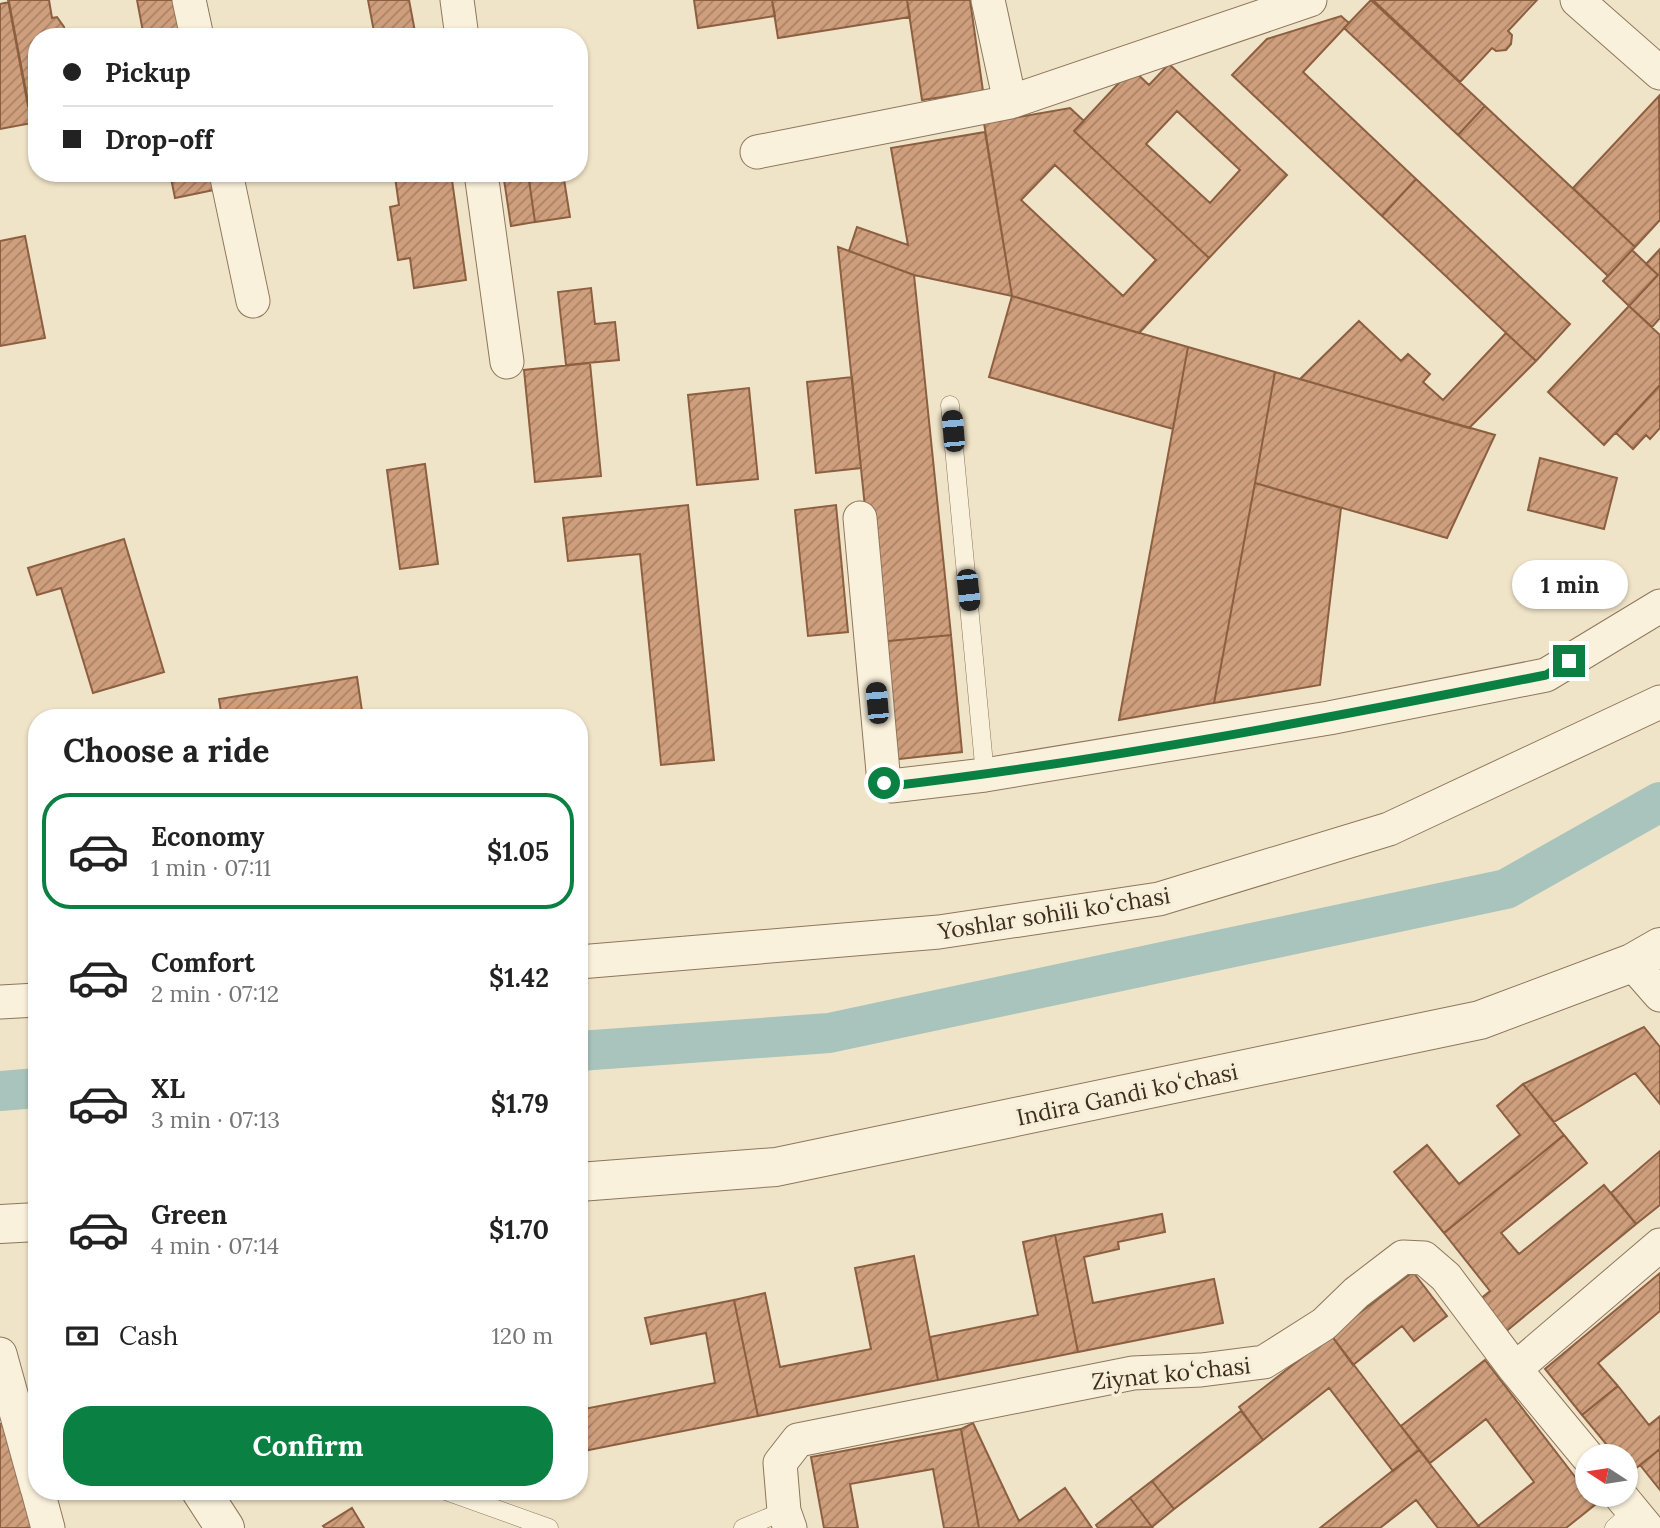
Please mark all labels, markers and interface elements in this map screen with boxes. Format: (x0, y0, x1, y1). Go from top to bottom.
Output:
text: Pickup (105, 56, 191, 89)
text: Drop-off (105, 123, 213, 156)
car (941, 409, 966, 453)
callout: 1 min (1511, 560, 1627, 608)
car (956, 568, 981, 612)
text: 1 min (1541, 570, 1599, 599)
route end (1553, 645, 1585, 677)
car (865, 681, 890, 725)
text: Choose a ride (63, 730, 270, 771)
route start (868, 767, 900, 799)
icon: car (67, 820, 130, 883)
text: Economy (151, 820, 264, 853)
text: $1.05 (487, 835, 549, 868)
text: 1 min · 07:11 (151, 853, 271, 882)
street label: Yoshlar sohili koʻchasi (935, 880, 1172, 946)
icon: car (67, 946, 130, 1009)
text: Comfort (151, 946, 255, 979)
text: $1.42 (489, 961, 549, 994)
text: 2 min · 07:12 (151, 979, 279, 1008)
street label: Indira Gandi koʻchasi (1014, 1056, 1240, 1132)
icon: car (67, 1072, 130, 1135)
text: XL (151, 1072, 185, 1105)
text: $1.79 (491, 1087, 549, 1120)
text: 3 min · 07:13 (151, 1105, 280, 1134)
icon: car (67, 1198, 130, 1261)
text: Green (151, 1198, 227, 1231)
text: $1.70 (489, 1213, 549, 1246)
text: 4 min · 07:14 (151, 1231, 279, 1260)
icon: cash (63, 1317, 101, 1355)
text: Cash (119, 1319, 178, 1352)
text: 120 m (491, 1321, 553, 1350)
street label: Ziynat koʻchasi (1090, 1350, 1252, 1396)
button: Confirm (63, 1406, 553, 1486)
north arrow (1575, 1444, 1638, 1507)
map controls (1575, 1444, 1638, 1507)

